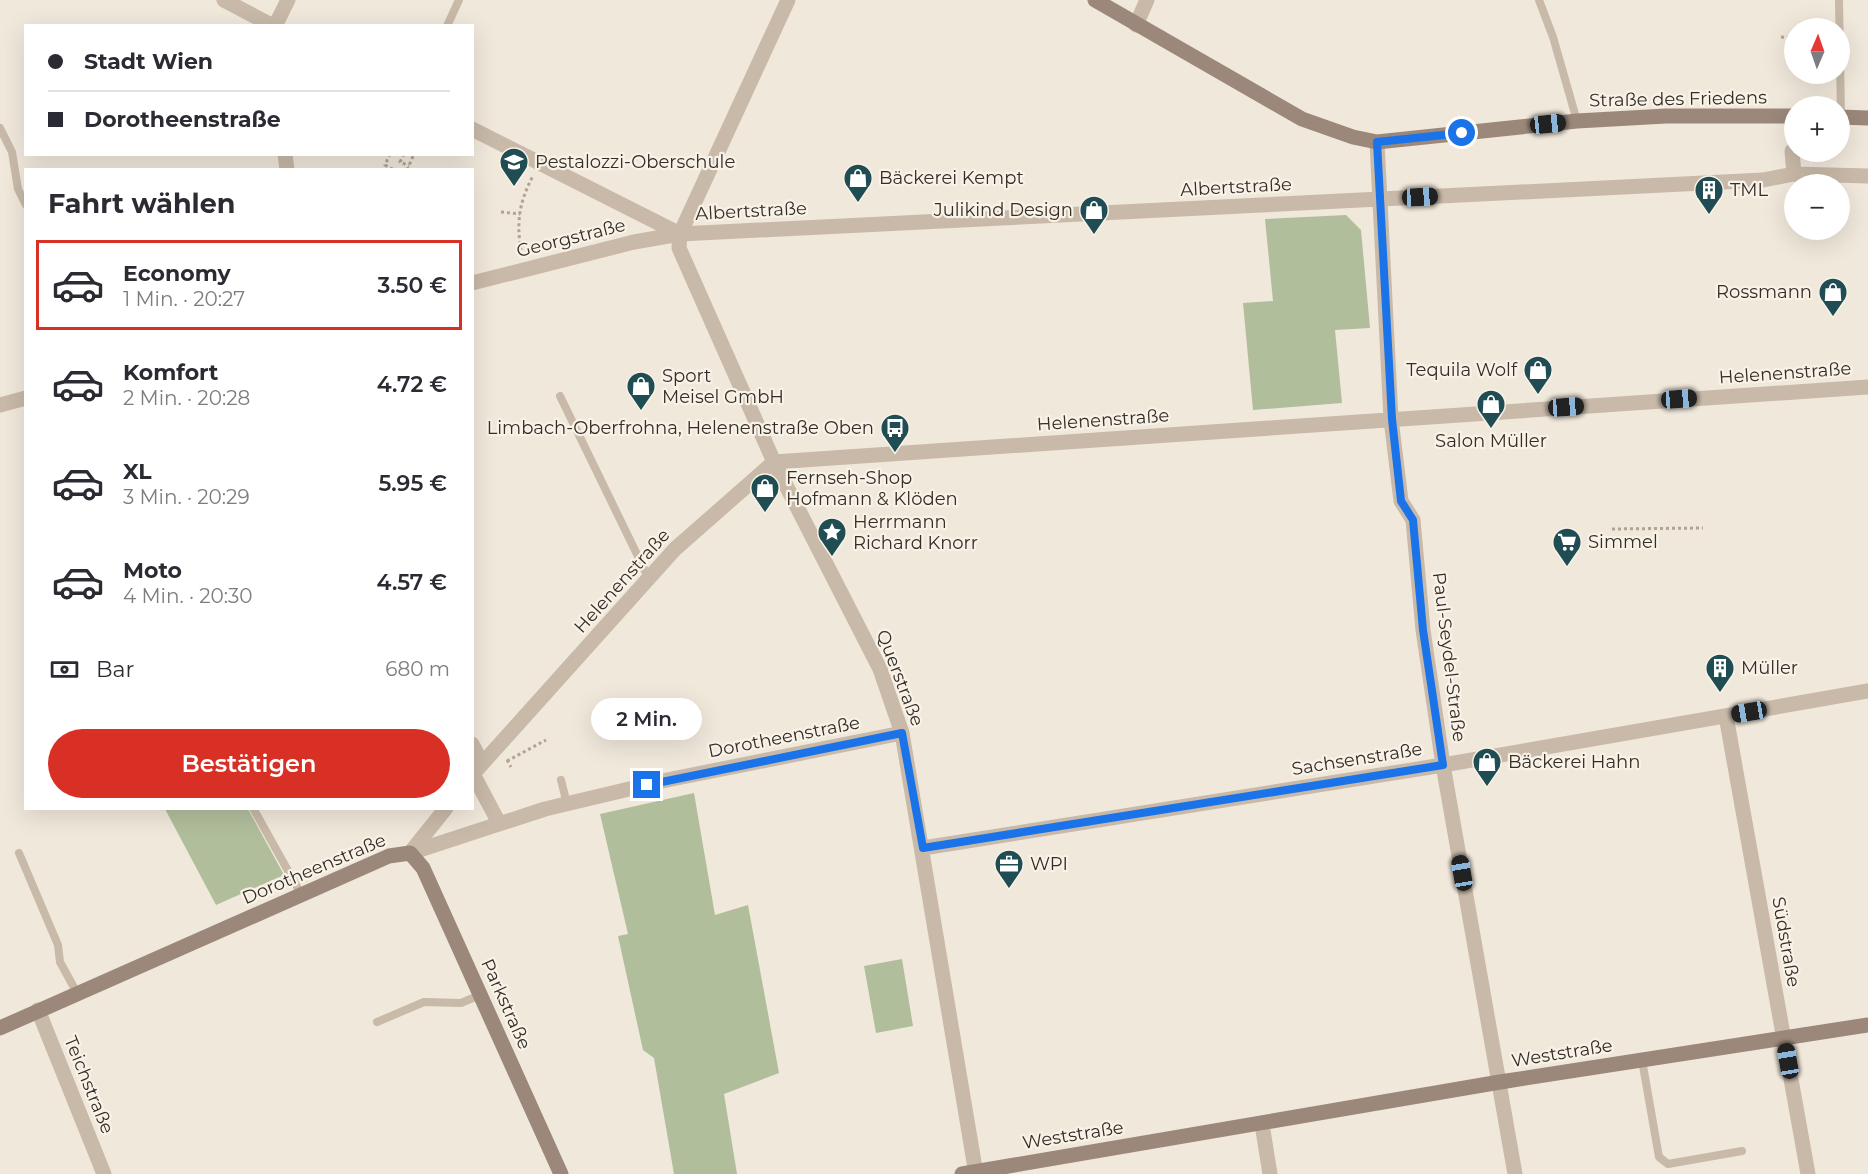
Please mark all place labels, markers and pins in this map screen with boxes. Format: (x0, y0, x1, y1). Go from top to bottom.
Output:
school or university icon: Pestalozzi-Oberschule (498, 146, 530, 188)
place label: Pestalozzi-Oberschule (535, 151, 735, 173)
shop icon: Bäckerei Kempt (842, 162, 874, 204)
place label: Bäckerei Kempt (879, 167, 1024, 189)
building icon: TML (1693, 174, 1725, 216)
place label: TML (1730, 179, 1769, 201)
shop icon: Julikind Design (1078, 194, 1110, 236)
place label: Julikind Design (933, 199, 1073, 221)
shop icon: Rossmann (1817, 276, 1849, 318)
place label: Rossmann (1716, 281, 1812, 303)
shop icon: Tequila Wolf (1522, 354, 1554, 396)
place label: Tequila Wolf (1406, 359, 1518, 381)
place label: Sport Meisel GmbH (662, 365, 784, 408)
shop icon: Sport Meisel GmbH (625, 370, 657, 412)
shop icon: Salon Müller (1475, 388, 1507, 430)
bus stop icon: Limbach-Oberfrohna, Helenenstraße Oben (879, 412, 911, 454)
place label: Limbach-Oberfrohna, Helenenstraße Oben (487, 417, 874, 439)
place label: Salon Müller (1435, 430, 1547, 452)
place label: Fernseh-Shop Hofmann & Klöden (786, 467, 958, 510)
shop icon: Fernseh-Shop Hofmann & Klöden (749, 472, 781, 514)
place label: Herrmann Richard Knorr (853, 511, 978, 554)
place icon: Herrmann Richard Knorr (816, 516, 848, 558)
supermarket icon: Simmel (1551, 526, 1583, 568)
place label: Simmel (1588, 531, 1658, 553)
building icon: Müller (1704, 652, 1736, 694)
place label: Müller (1741, 657, 1798, 679)
shop icon: Bäckerei Hahn (1471, 746, 1503, 788)
place label: Bäckerei Hahn (1508, 751, 1640, 773)
office icon: WPI (993, 848, 1025, 890)
place label: WPI (1030, 853, 1068, 875)

